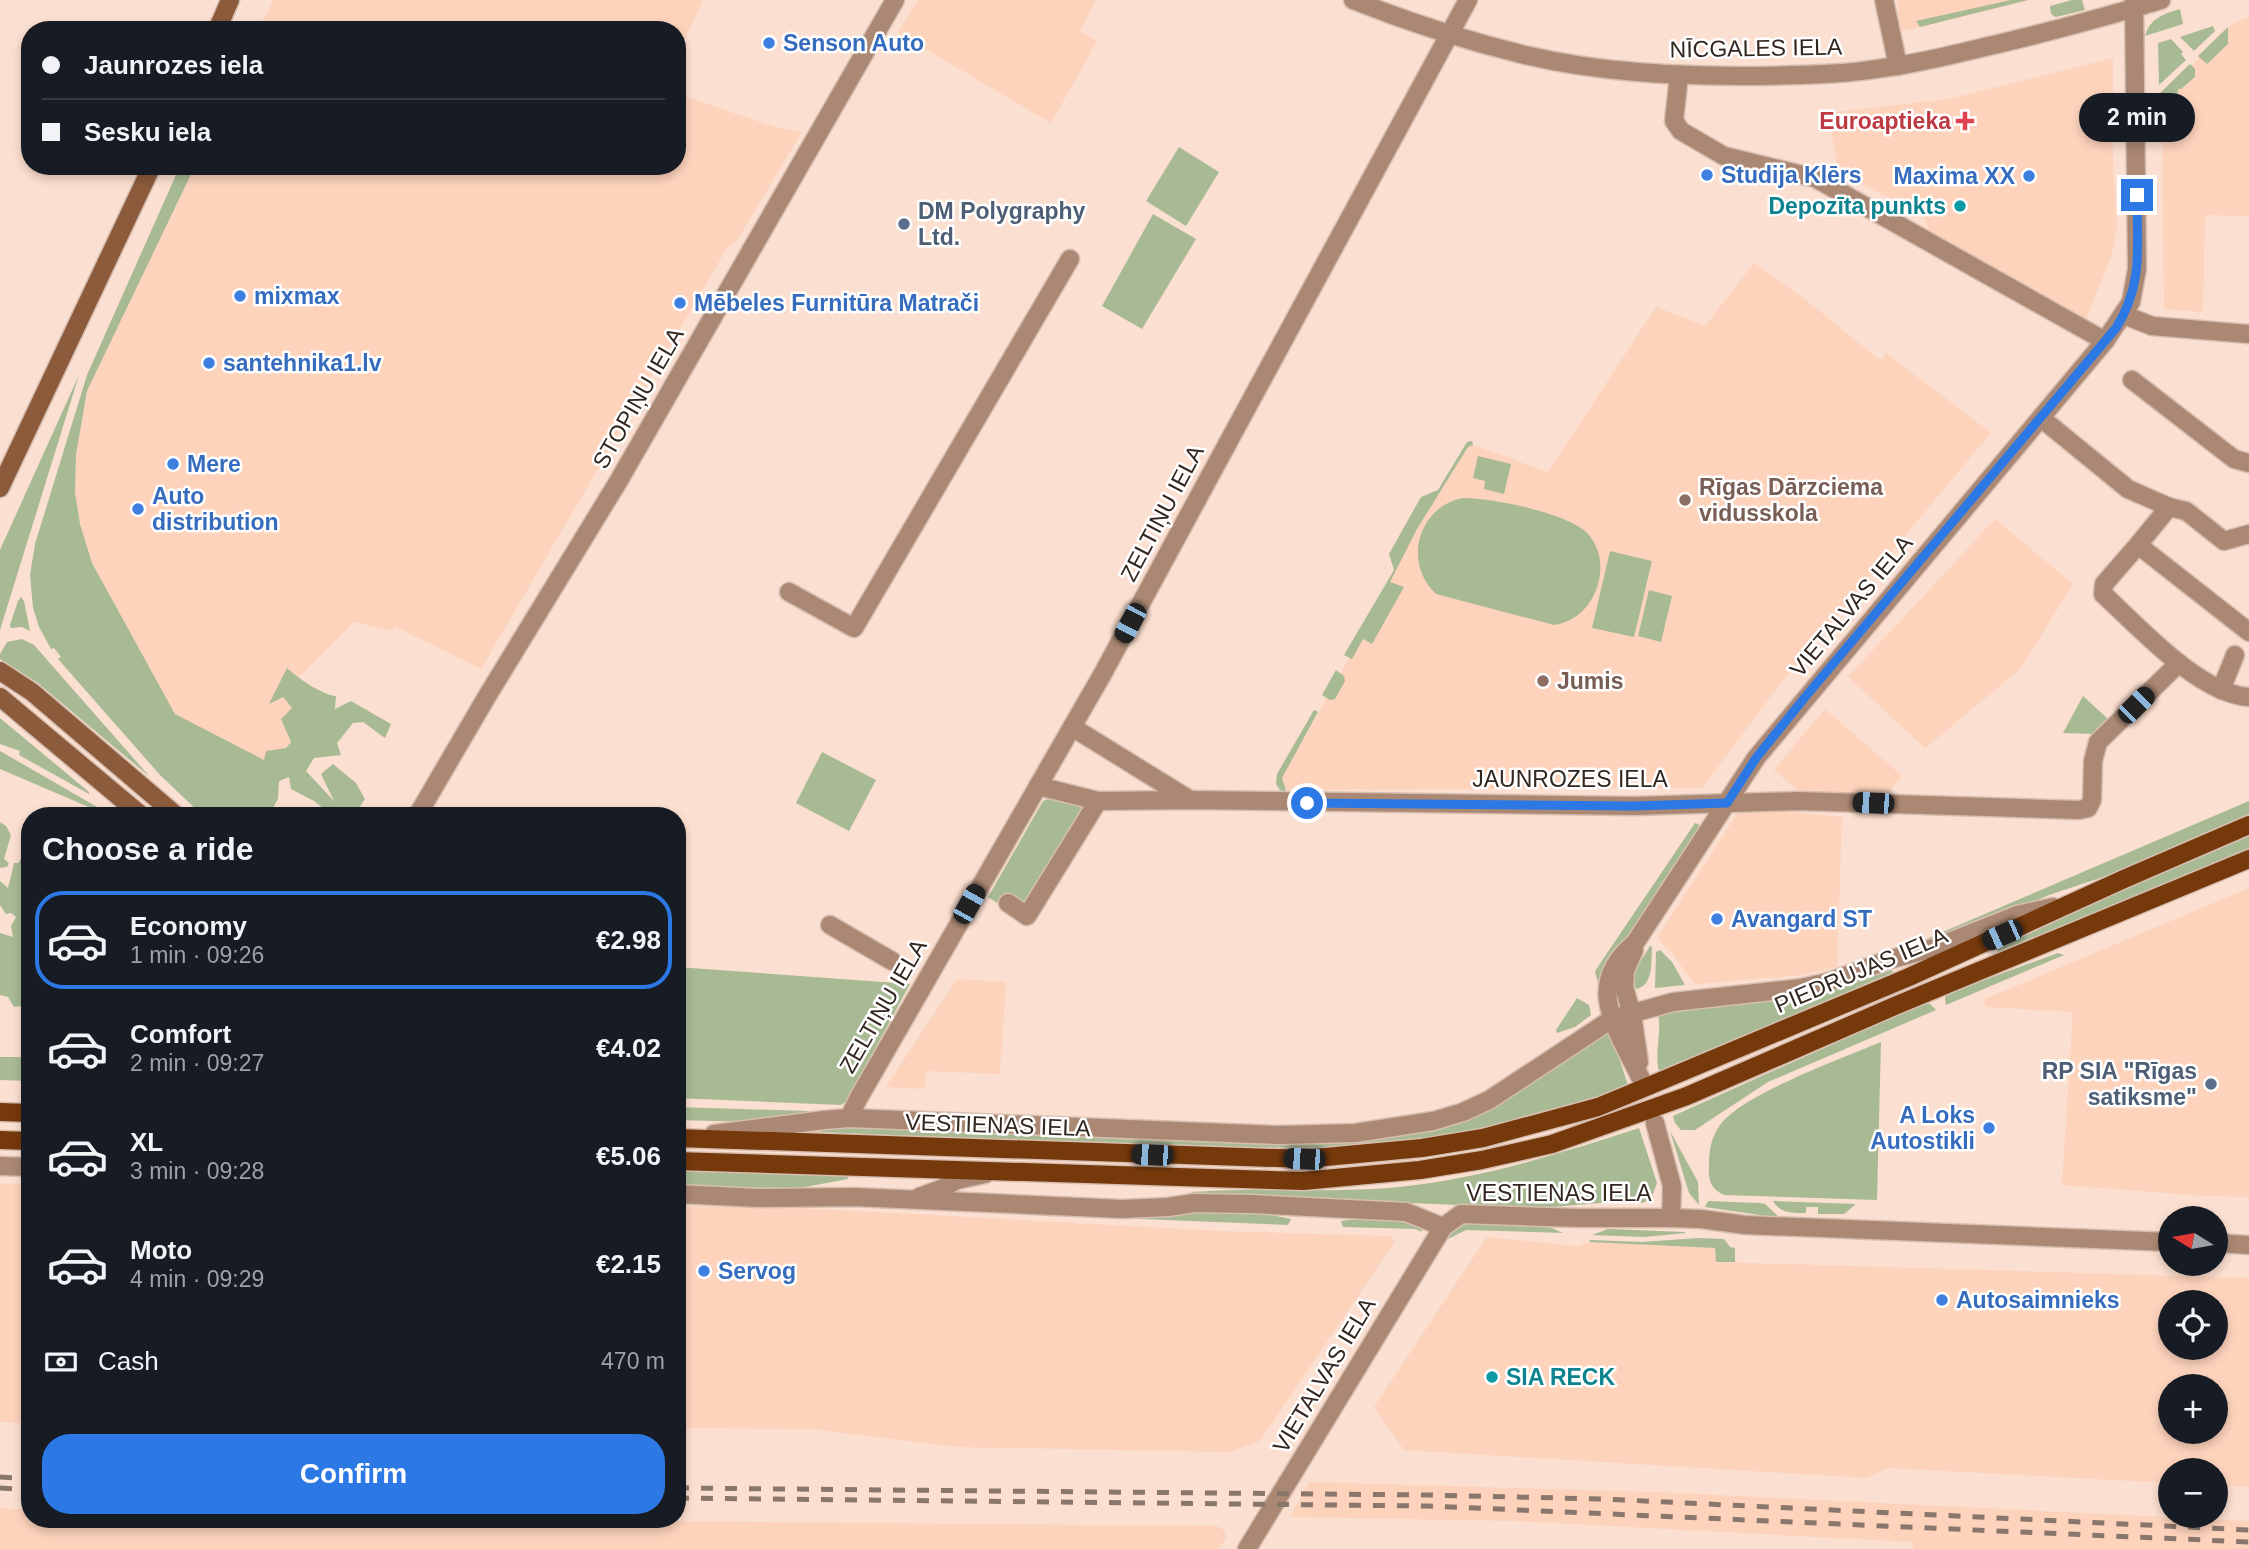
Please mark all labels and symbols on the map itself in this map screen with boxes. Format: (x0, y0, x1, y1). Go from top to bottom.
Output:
place label: Senson Auto (783, 30, 924, 56)
street label: NĪCGALES IELA (1669, 33, 1843, 63)
marker: Senson Auto (761, 35, 777, 51)
callout: 2 min (2079, 94, 2195, 142)
place label: Euroaptieka (1819, 108, 1951, 134)
marker: Euroaptieka (1957, 113, 1973, 129)
place label: Studija Klērs (1721, 162, 1862, 188)
place label: Maxima XX (1894, 163, 2016, 189)
marker: Studija Klērs (1699, 167, 1715, 183)
marker: Maxima XX (2021, 168, 2037, 184)
route end (2121, 179, 2153, 211)
place label: Depozīta punkts (1768, 193, 1946, 219)
place label: DM Polygraphy Ltd. (918, 198, 1086, 250)
marker: Depozīta punkts (1952, 198, 1968, 214)
marker: DM Polygraphy Ltd. (896, 216, 912, 232)
place label: mixmax (254, 283, 340, 309)
marker: mixmax (232, 288, 248, 304)
place label: Mēbeles Furnitūra Matrači (694, 290, 979, 316)
marker: Mēbeles Furnitūra Matrači (672, 295, 688, 311)
street label: STOPIŅU IELA (587, 322, 689, 473)
place label: santehnika1.lv (223, 350, 382, 376)
marker: santehnika1.lv (201, 355, 217, 371)
street label: ZELTIŅU IELA (1115, 440, 1209, 585)
place label: Mere (187, 451, 241, 477)
marker: Mere (165, 456, 181, 472)
place label: Rīgas Dārzciema vidusskola (1699, 474, 1883, 526)
place label: Auto distribution (152, 483, 278, 535)
marker: Rīgas Dārzciema vidusskola (1677, 492, 1693, 508)
marker: Auto distribution (130, 501, 146, 517)
street label: VIETALVAS IELA (1784, 530, 1918, 682)
car (1111, 600, 1150, 646)
place label: Jumis (1557, 668, 1623, 694)
marker: Jumis (1535, 673, 1551, 689)
car (2114, 683, 2159, 727)
street label: JAUNROZES IELA (1472, 766, 1668, 792)
route start (1291, 787, 1323, 819)
car (1852, 792, 1895, 814)
car (950, 881, 989, 927)
place label: Avangard ST (1731, 906, 1872, 932)
marker: Avangard ST (1709, 911, 1725, 927)
car (1979, 917, 2026, 953)
street label: PIEDRUJAS IELA (1771, 922, 1952, 1018)
street label: ZELTIŅU IELA (834, 934, 932, 1078)
place label: RP SIA "Rīgas satiksme" (2042, 1058, 2197, 1110)
marker: RP SIA "Rīgas satiksme" (2203, 1076, 2219, 1092)
place label: A Loks Autostikli (1870, 1102, 1975, 1154)
street label: VESTIENAS IELA (905, 1109, 1092, 1141)
marker: A Loks Autostikli (1981, 1120, 1997, 1136)
car (1131, 1144, 1174, 1166)
car (1283, 1148, 1326, 1170)
street label: VESTIENAS IELA (1466, 1180, 1652, 1206)
north arrow (2158, 1206, 2228, 1276)
place label: Servog (718, 1258, 796, 1284)
marker: Servog (696, 1263, 712, 1279)
place label: Autosaimnieks (1956, 1287, 2120, 1313)
street label: VIETALVAS IELA (1267, 1292, 1381, 1457)
marker: Autosaimnieks (1934, 1292, 1950, 1308)
place label: SIA RECK (1506, 1364, 1615, 1390)
marker: SIA RECK (1484, 1369, 1500, 1385)

